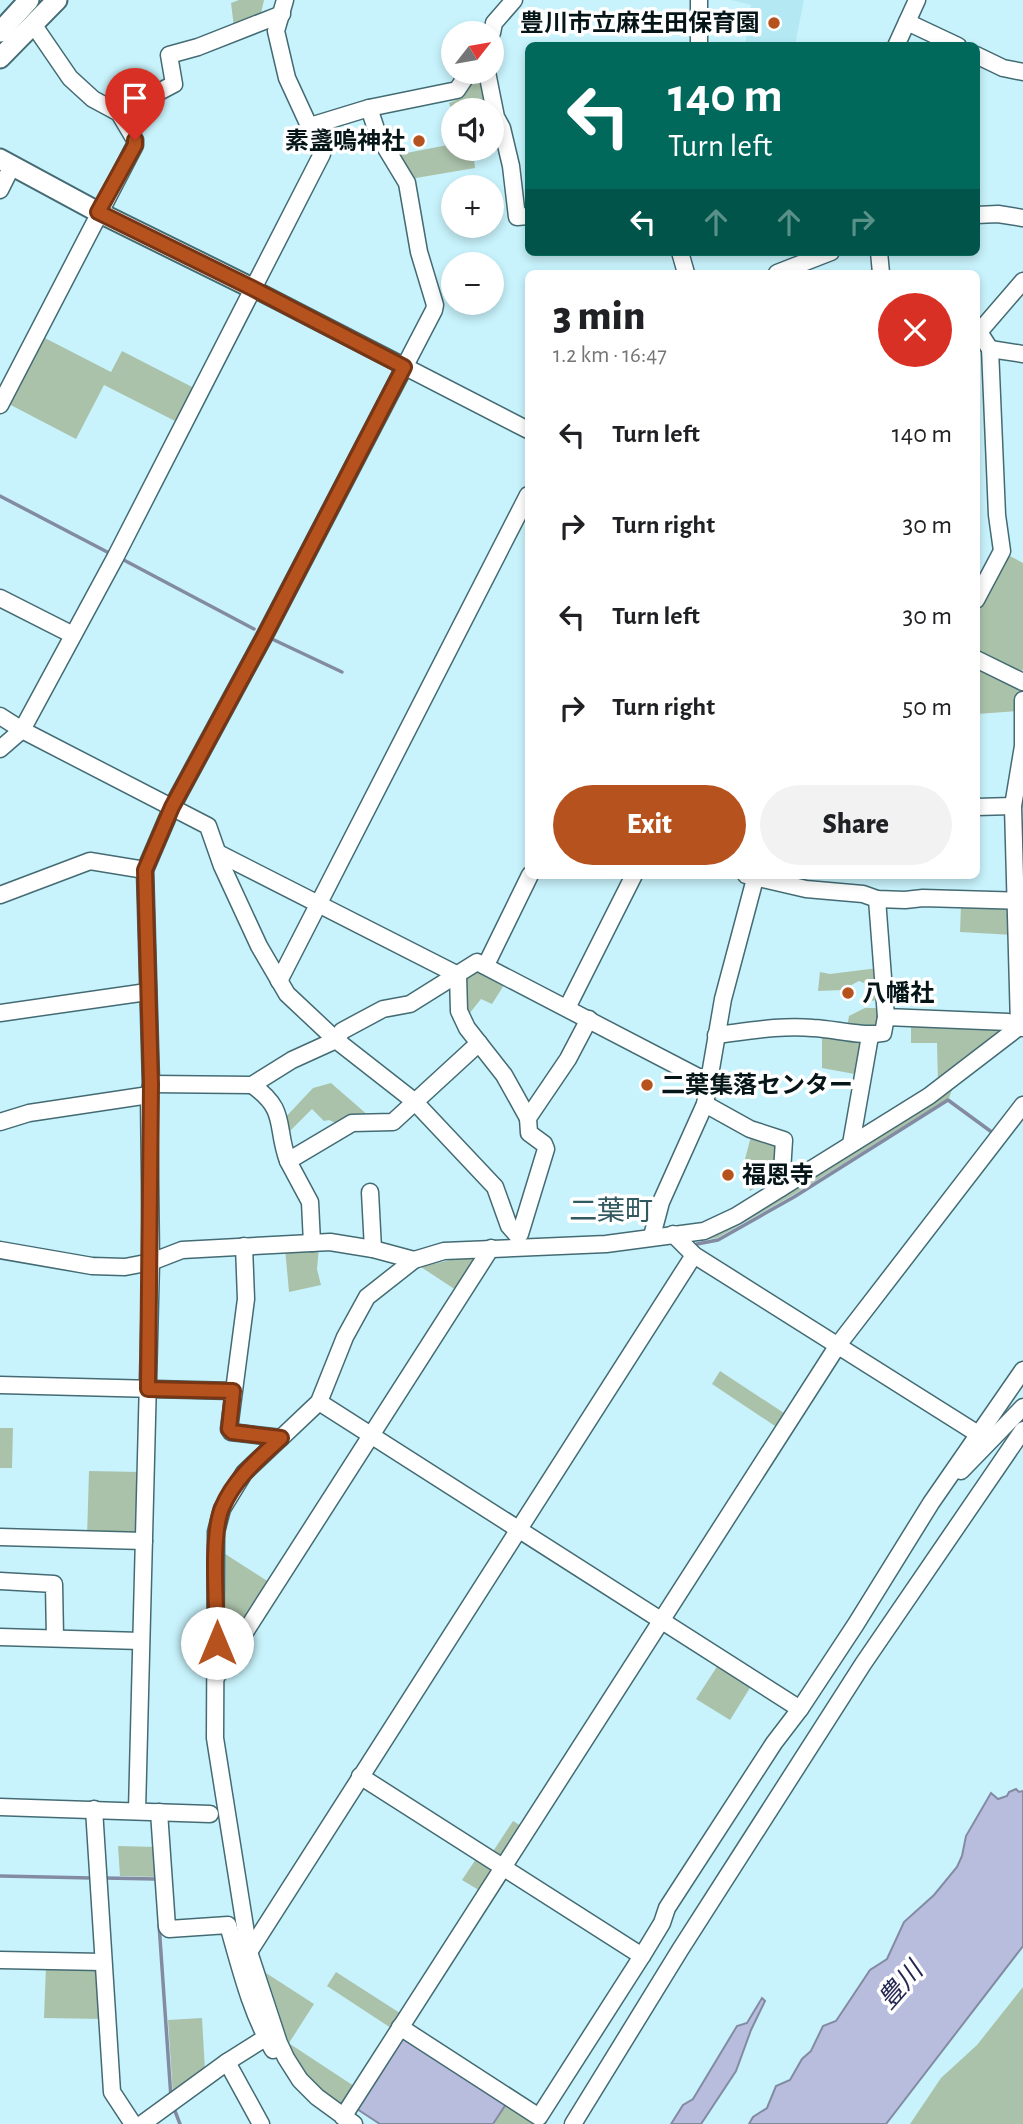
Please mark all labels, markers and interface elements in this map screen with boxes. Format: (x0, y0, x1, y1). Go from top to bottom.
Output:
place label: 豊川市立麻生田保育園 (520, 10, 760, 36)
marker: 豊川市立麻生田保育園 (766, 15, 782, 31)
north arrow (441, 21, 504, 84)
map controls (441, 21, 504, 315)
pin (105, 68, 165, 140)
icon: left (553, 70, 644, 161)
text: 140 m (668, 72, 783, 121)
icon: arrive (116, 79, 154, 117)
button: sound (441, 98, 504, 161)
place label: 素盞嗚神社 (285, 128, 405, 154)
text: Turn left (668, 130, 772, 162)
marker: 素盞嗚神社 (411, 133, 427, 149)
button: + (441, 175, 504, 238)
icon: left (624, 203, 662, 241)
icon: ahead (697, 203, 735, 241)
icon: ahead (770, 203, 808, 241)
icon: right (843, 203, 881, 241)
button: − (441, 252, 504, 315)
button: close (878, 293, 952, 367)
text: 3 min (553, 295, 645, 337)
text: 1.2 km · 16:47 (553, 344, 667, 367)
icon: left (553, 416, 591, 454)
text: Turn left (612, 421, 700, 447)
text: 140 m (892, 421, 952, 447)
icon: right (553, 507, 591, 545)
text: Turn right (612, 512, 715, 538)
text: 30 m (902, 512, 952, 538)
icon: left (553, 598, 591, 636)
text: Turn left (612, 603, 700, 629)
text: 30 m (902, 603, 952, 629)
icon: right (553, 689, 591, 727)
text: Turn right (612, 694, 715, 720)
text: 50 m (902, 694, 952, 720)
button: Exit (553, 785, 746, 865)
button: Share (760, 785, 952, 865)
place label: 八幡社 (862, 980, 934, 1006)
marker: 八幡社 (840, 985, 856, 1001)
place label: 二葉集落センター (661, 1072, 853, 1098)
marker: 二葉集落センター (639, 1077, 655, 1093)
place label: 福恩寺 (742, 1162, 814, 1188)
marker: 福恩寺 (720, 1167, 736, 1183)
district label: 二葉町 (569, 1196, 653, 1226)
position arrow (180, 1606, 254, 1680)
water label: 豊川 (873, 1955, 930, 2014)

